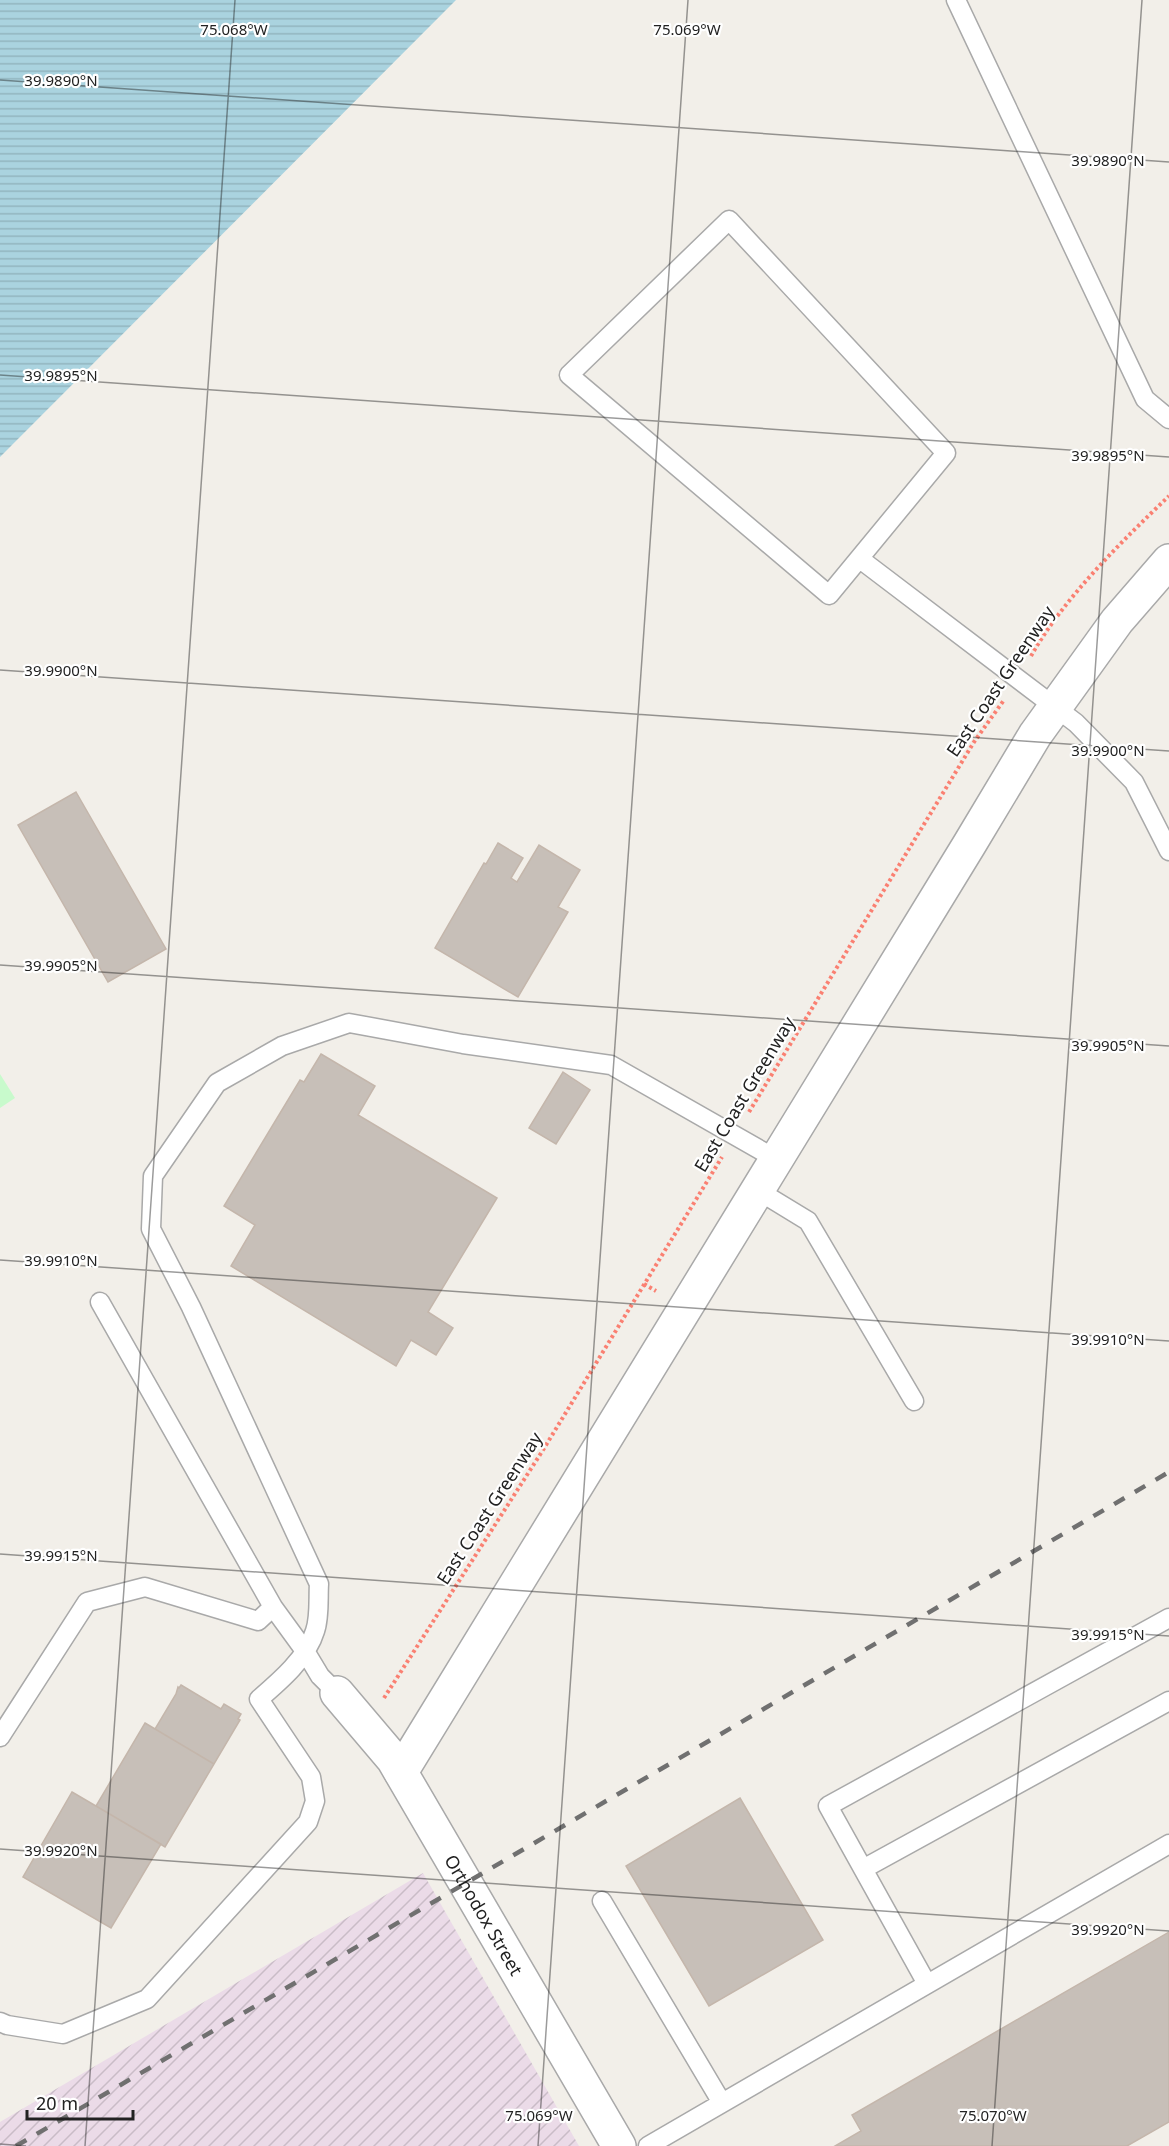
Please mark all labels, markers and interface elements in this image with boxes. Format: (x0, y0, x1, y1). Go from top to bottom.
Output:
text: 75.068°W (200, 19, 268, 39)
text: 75.069°W (653, 19, 721, 39)
text: 39.9890°N (24, 70, 98, 90)
text: 39.9890°N (1071, 150, 1145, 170)
text: 39.9895°N (24, 365, 98, 385)
text: 39.9895°N (1071, 445, 1145, 465)
street label: East Coast Greenway (941, 600, 1060, 761)
text: 39.9900°N (24, 660, 98, 680)
text: 39.9900°N (1071, 740, 1145, 760)
text: 39.9905°N (24, 955, 98, 975)
street label: East Coast Greenway (688, 1011, 800, 1176)
text: 39.9905°N (1071, 1035, 1145, 1055)
text: 39.9910°N (24, 1250, 98, 1270)
text: 39.9910°N (1071, 1329, 1145, 1349)
street label: East Coast Greenway (431, 1427, 548, 1589)
text: 39.9915°N (24, 1545, 98, 1565)
text: 39.9915°N (1071, 1624, 1145, 1644)
text: 39.9920°N (24, 1840, 98, 1860)
street label: Orthodox Street (439, 1850, 529, 1980)
text: 39.9920°N (1071, 1919, 1145, 1939)
scale bar (27, 2083, 134, 2121)
text: 20 m (36, 2091, 78, 2115)
text: 75.069°W (505, 2105, 573, 2125)
text: 75.070°W (959, 2105, 1027, 2125)

